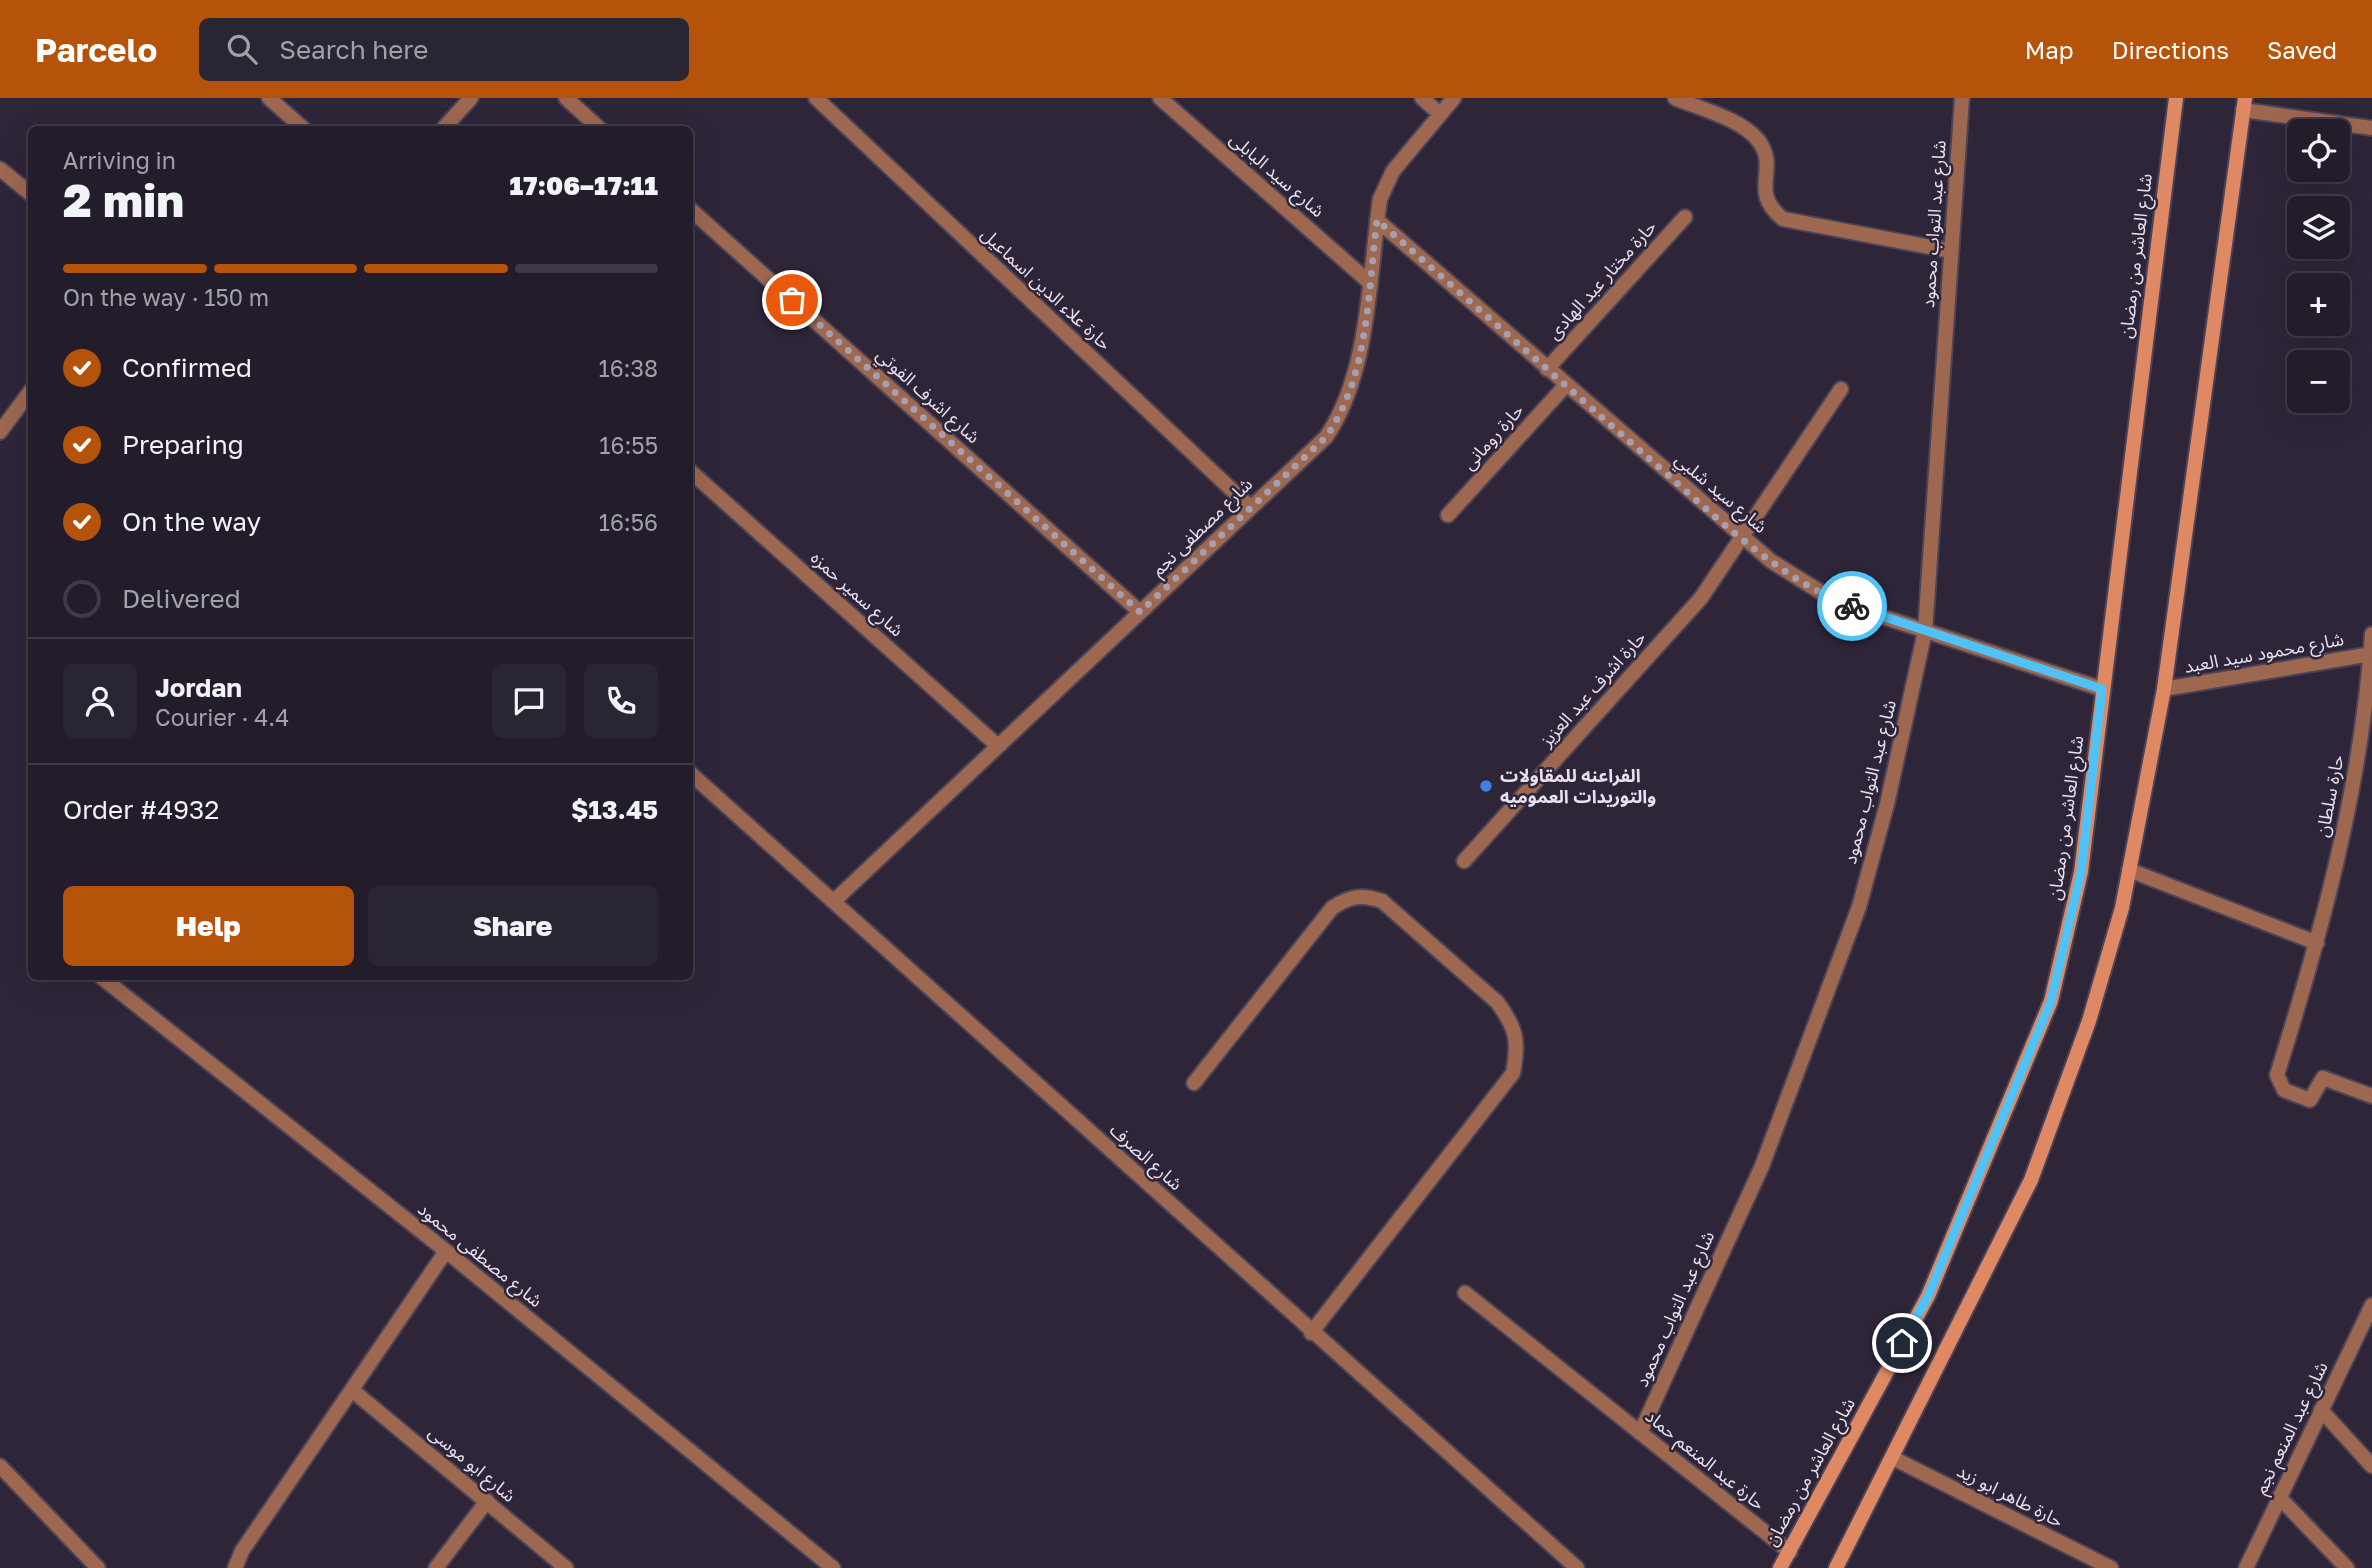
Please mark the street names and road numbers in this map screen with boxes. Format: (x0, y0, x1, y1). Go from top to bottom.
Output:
street label: شارع سيد البابلى (1223, 127, 1330, 224)
street label: شارع عبد التواب محمود (1916, 139, 1954, 309)
street label: شارع العاشر من رمضان (2114, 172, 2160, 340)
street label: حارة مختار عبد الهادى (1542, 215, 1661, 344)
street label: حارة علاء الدين اسماعيل (976, 222, 1116, 355)
street label: شارع اشرف الفوتي (870, 343, 985, 450)
street label: حارة رومانى (1457, 399, 1528, 474)
street label: شارع سيد شلبي (1669, 447, 1772, 540)
street label: شارع مصطفى نجم (1146, 473, 1259, 583)
street label: شارع سمير حمزه (804, 546, 909, 644)
street label: حارة اشرف عبد العزيز (1534, 626, 1651, 752)
street label: شارع محمود سيد العبد (2182, 627, 2346, 681)
street label: شارع عبد التواب محمود (1838, 698, 1904, 867)
street label: شارع العاشر من رمضان (2043, 734, 2091, 902)
street label: حارة سلطان (2310, 753, 2349, 839)
street label: شارع الصرف (1103, 1118, 1187, 1197)
street label: شارع مصطفى محمود (411, 1197, 547, 1314)
street label: شارع عبد التواب محمود (1630, 1227, 1722, 1391)
street label: شارع عبد المنعم نجم (2248, 1358, 2335, 1499)
street label: شارع العاشر من رمضان (1759, 1394, 1862, 1551)
street label: حارة عبد المنعم حماد (1640, 1404, 1770, 1516)
street label: شارع ابو موسى (422, 1420, 521, 1509)
street label: حارة طاهر ابو زيد (1953, 1459, 2067, 1532)

